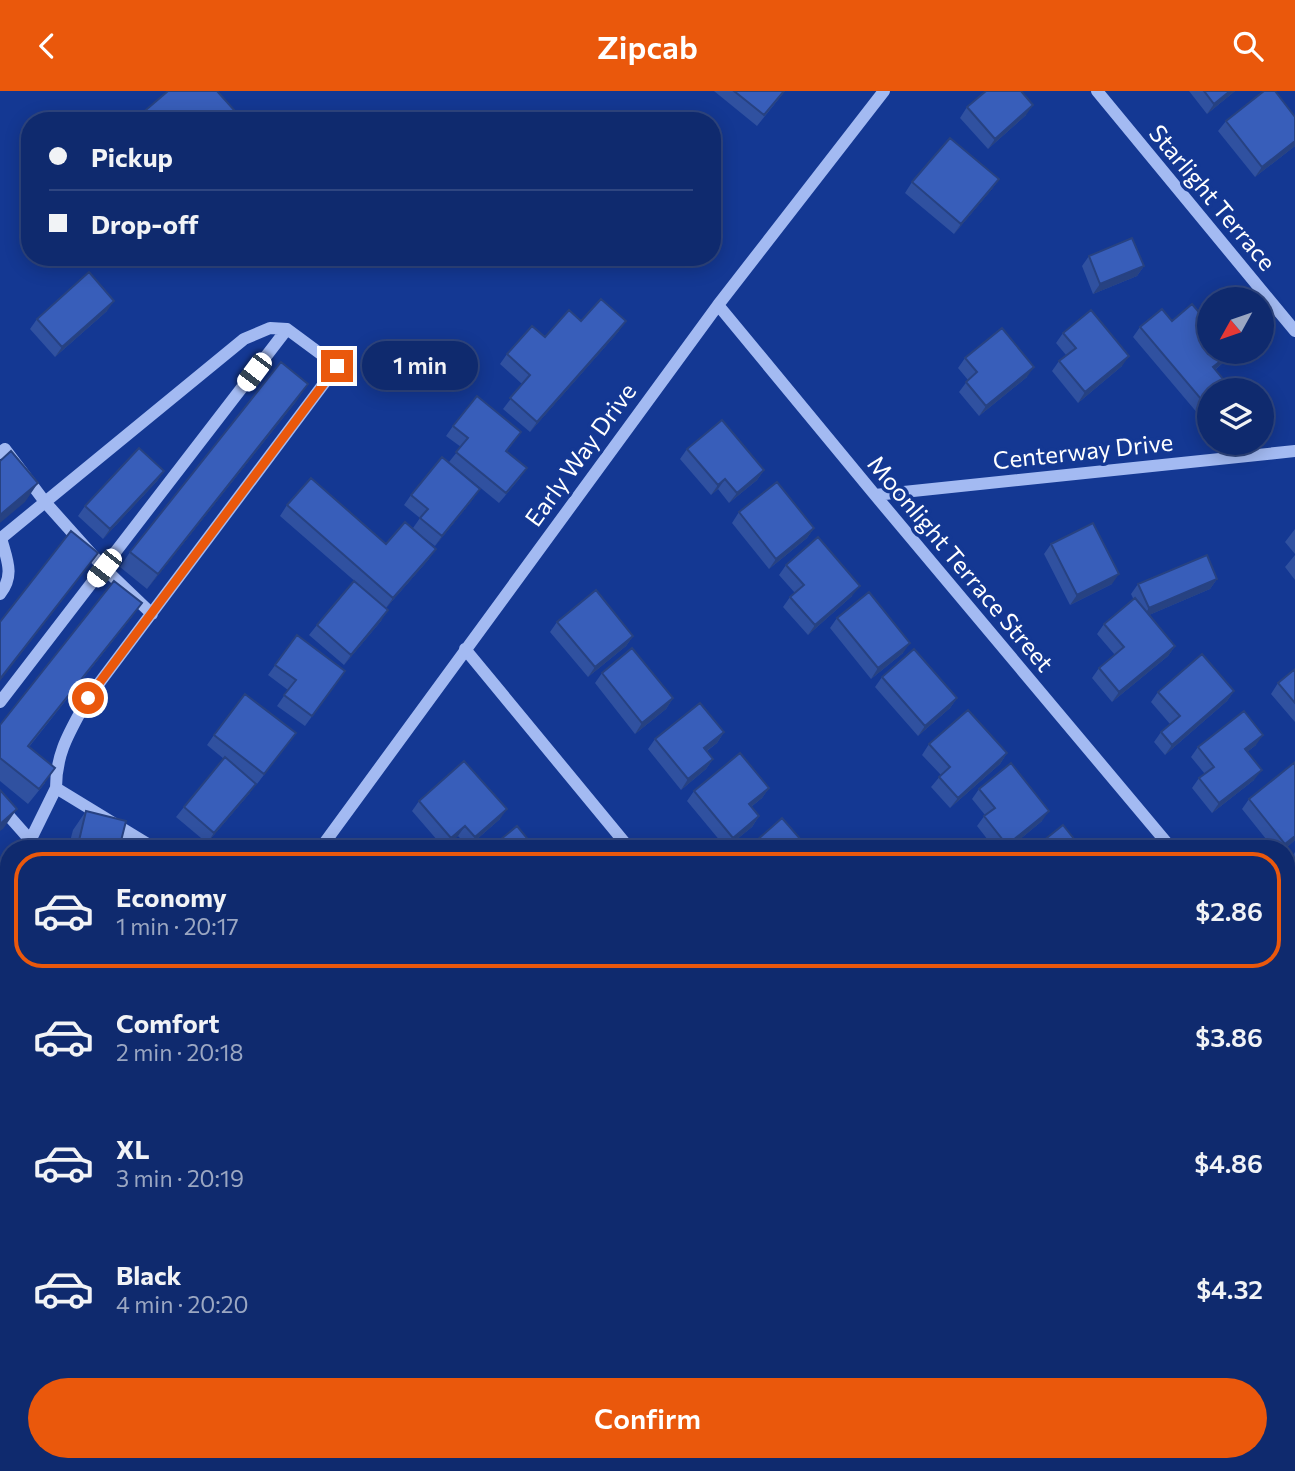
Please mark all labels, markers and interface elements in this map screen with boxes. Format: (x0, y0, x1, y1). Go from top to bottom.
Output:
text: Zipcab (597, 26, 698, 66)
icon: back (28, 27, 66, 65)
icon: search (1229, 27, 1267, 65)
street label: Starlight Terrace (1144, 118, 1283, 276)
text: Pickup (91, 141, 173, 172)
text: Drop-off (91, 208, 198, 239)
north arrow (1197, 287, 1274, 364)
map controls (1197, 287, 1274, 455)
callout: 1 min (362, 341, 477, 391)
car (233, 349, 276, 395)
route end (321, 350, 353, 382)
text: 1 min (393, 351, 447, 379)
street label: Early Way Drive (518, 377, 641, 531)
button: layers (1197, 378, 1274, 455)
street label: Centerway Drive (991, 427, 1174, 474)
street label: Moonlight Terrace Street (862, 449, 1060, 677)
car (83, 545, 126, 591)
route start (72, 682, 104, 714)
icon: car (32, 879, 95, 942)
text: Economy (116, 881, 227, 912)
text: $2.86 (1195, 895, 1263, 926)
text: 1 min · 20:17 (116, 912, 239, 940)
icon: car (32, 1005, 95, 1068)
text: Comfort (116, 1007, 219, 1038)
text: $3.86 (1195, 1021, 1263, 1052)
text: 2 min · 20:18 (116, 1038, 243, 1066)
icon: car (32, 1131, 95, 1194)
text: XL (116, 1133, 150, 1164)
text: $4.86 (1194, 1147, 1263, 1178)
text: 3 min · 20:19 (116, 1164, 244, 1192)
icon: car (32, 1257, 95, 1320)
text: Black (116, 1259, 182, 1290)
text: $4.32 (1196, 1273, 1263, 1304)
text: 4 min · 20:20 (116, 1290, 248, 1318)
button: Confirm (28, 1378, 1267, 1458)

